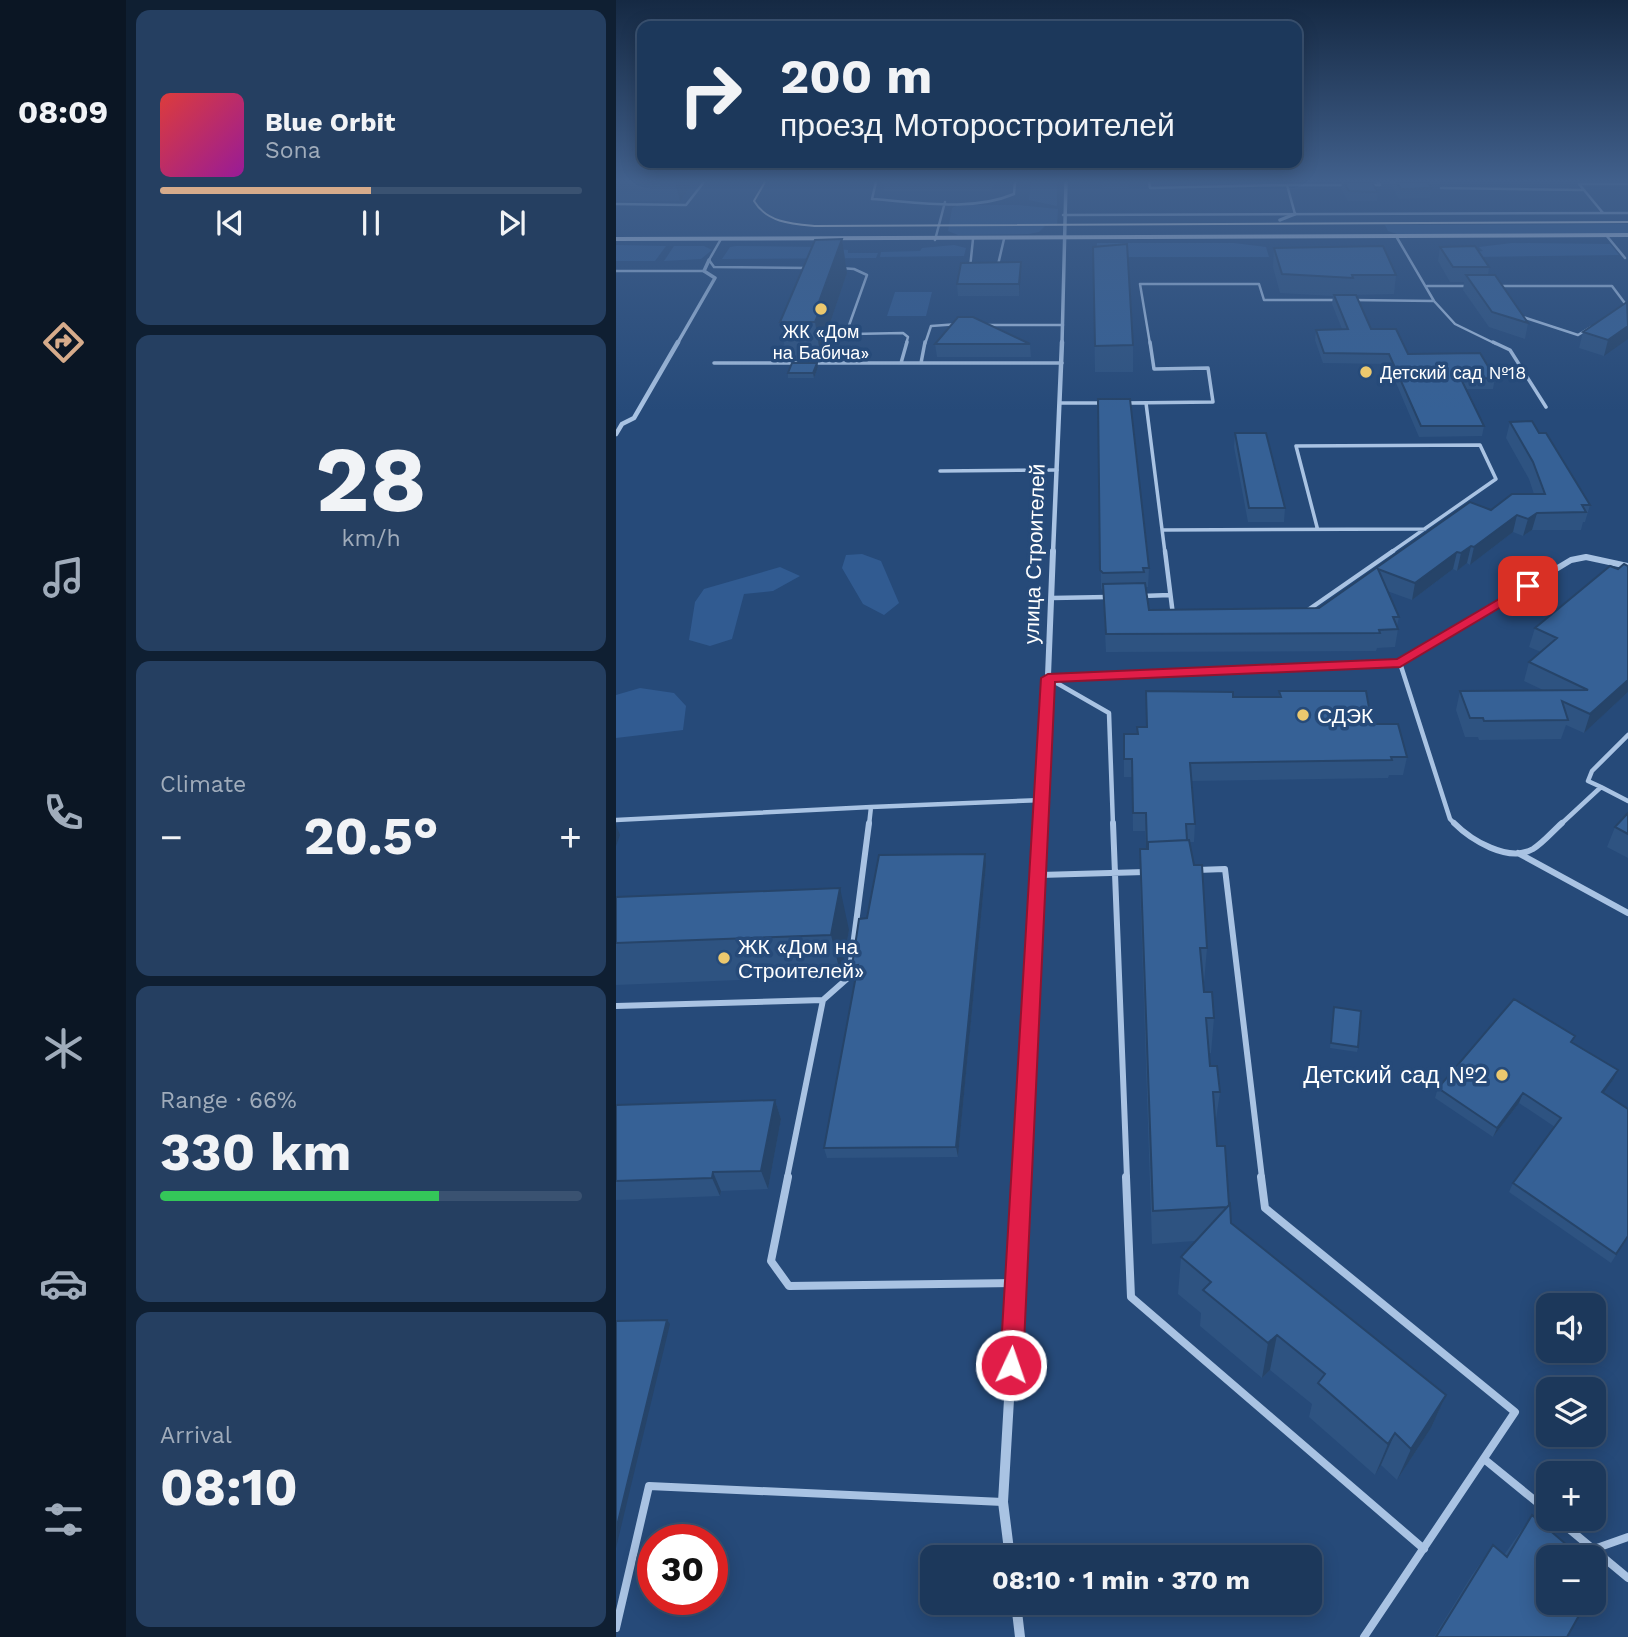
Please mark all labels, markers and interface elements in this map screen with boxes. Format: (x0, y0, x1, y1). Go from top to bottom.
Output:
text: 200 m (780, 47, 932, 105)
icon: right (665, 49, 756, 140)
text: 08:09 (18, 93, 108, 131)
text: проезд Моторостроителей (780, 106, 1175, 144)
text: Blue Orbit (265, 107, 395, 137)
text: Sona (265, 137, 321, 164)
icon: previous (211, 204, 249, 242)
icon: pause (352, 204, 390, 242)
icon: next (493, 204, 531, 242)
marker: ЖК «Дом на Бабича» (813, 301, 829, 317)
icon: directions (39, 318, 88, 367)
place label: ЖК «Дом на Бабича» (773, 321, 869, 363)
place label: Детский сад №18 (1380, 362, 1526, 383)
marker: Детский сад №18 (1358, 364, 1374, 380)
text: 28 (315, 426, 427, 533)
street label: улица Строителей (1018, 463, 1050, 645)
text: km/h (341, 525, 401, 552)
icon: music (39, 553, 88, 602)
pin (1498, 556, 1558, 616)
icon: arrive (1509, 567, 1547, 605)
place label: СДЭК (1317, 703, 1374, 728)
marker: СДЭК (1295, 707, 1311, 723)
text: Climate (160, 771, 246, 798)
icon: phone (39, 788, 88, 837)
text: 20.5° (303, 806, 439, 867)
text: − (160, 815, 183, 859)
text: + (559, 815, 582, 859)
place label: ЖК «Дом на Строителей» (738, 934, 864, 983)
marker: ЖК «Дом на Строителей» (716, 950, 732, 966)
icon: climate (39, 1024, 88, 1073)
place label: Детский сад №2 (1303, 1061, 1488, 1089)
marker: Детский сад №2 (1494, 1067, 1510, 1083)
text: Range · 66% (160, 1087, 297, 1114)
text: 330 km (160, 1122, 351, 1183)
icon: car (39, 1259, 88, 1308)
map controls (1536, 1293, 1606, 1615)
button: sound (1536, 1293, 1606, 1363)
position arrow (974, 1328, 1048, 1402)
button: layers (1536, 1377, 1606, 1447)
text: Arrival (160, 1422, 232, 1449)
text: 08:10 (160, 1457, 298, 1518)
button: + (1536, 1461, 1606, 1531)
icon: filters (39, 1495, 88, 1544)
speed limit sign: 30 (637, 1524, 728, 1615)
button: − (1536, 1545, 1606, 1615)
text: 08:10 · 1 min · 370 m (992, 1565, 1250, 1595)

